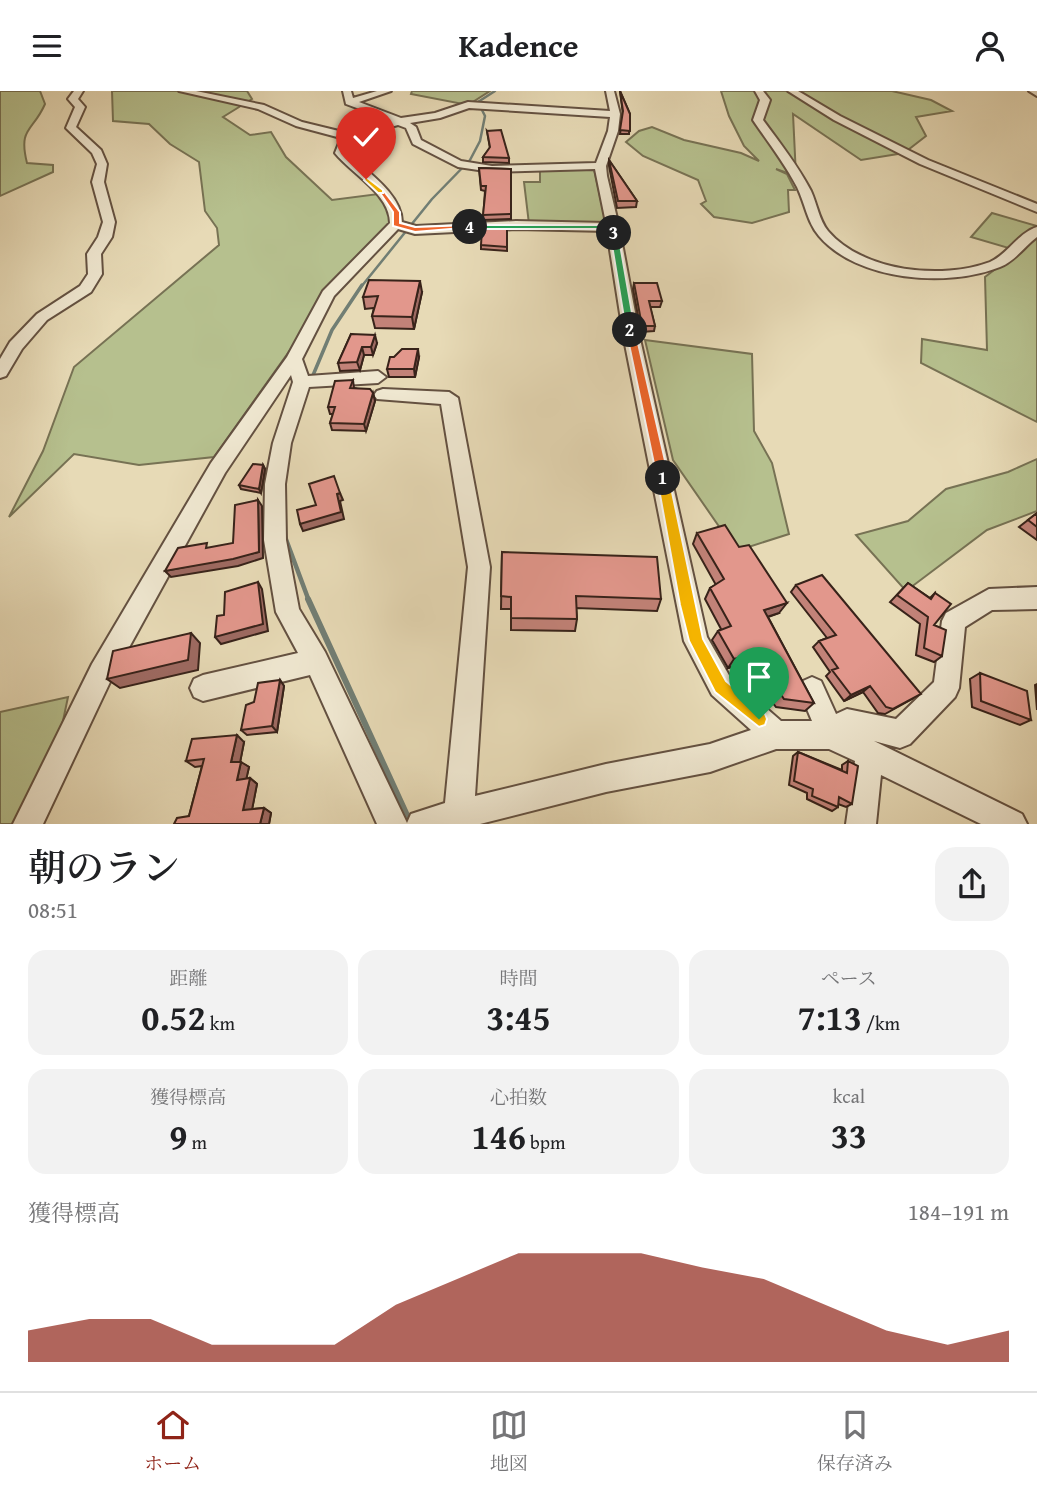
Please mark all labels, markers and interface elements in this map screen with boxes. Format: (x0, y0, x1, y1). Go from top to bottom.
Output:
text: Kadence (458, 22, 579, 69)
icon: menu (28, 27, 66, 65)
icon: person (971, 27, 1009, 65)
pin (336, 107, 396, 179)
icon: check (347, 118, 385, 156)
pin: 4 (452, 209, 488, 245)
text: 4 (465, 212, 474, 240)
pin: 3 (596, 215, 632, 251)
text: 3 (609, 218, 618, 246)
pin: 2 (612, 313, 648, 347)
text: 2 (625, 315, 634, 343)
pin: 1 (646, 461, 680, 495)
text: 1 (658, 463, 667, 491)
pin (729, 647, 789, 719)
icon: arrive (740, 658, 778, 696)
text: 朝のラン (28, 839, 180, 895)
button: share (935, 847, 1009, 921)
text: 08:51 (28, 893, 78, 926)
text: 距離 (169, 964, 207, 992)
text: 時間 (499, 964, 538, 992)
text: ペース (821, 964, 877, 992)
text: 0.52 (141, 992, 206, 1043)
text: 3:45 (486, 992, 551, 1043)
text: 7:13 (798, 992, 862, 1043)
text: km (206, 1009, 235, 1037)
text: /km (862, 1009, 900, 1037)
text: kcal (833, 1082, 865, 1110)
text: 獲得標高 (150, 1083, 226, 1111)
text: 心拍数 (490, 1083, 547, 1111)
text: 33 (831, 1110, 867, 1161)
text: 9 (169, 1111, 187, 1162)
text: 146 (471, 1111, 526, 1162)
text: m (187, 1128, 207, 1156)
text: bpm (526, 1128, 566, 1156)
text: 184–191 m (908, 1195, 1009, 1228)
text: 獲得標高 (28, 1196, 120, 1229)
tab: ホーム (144, 1406, 201, 1477)
tab: 地図 (490, 1406, 528, 1477)
tab: 保存済み (817, 1406, 893, 1477)

